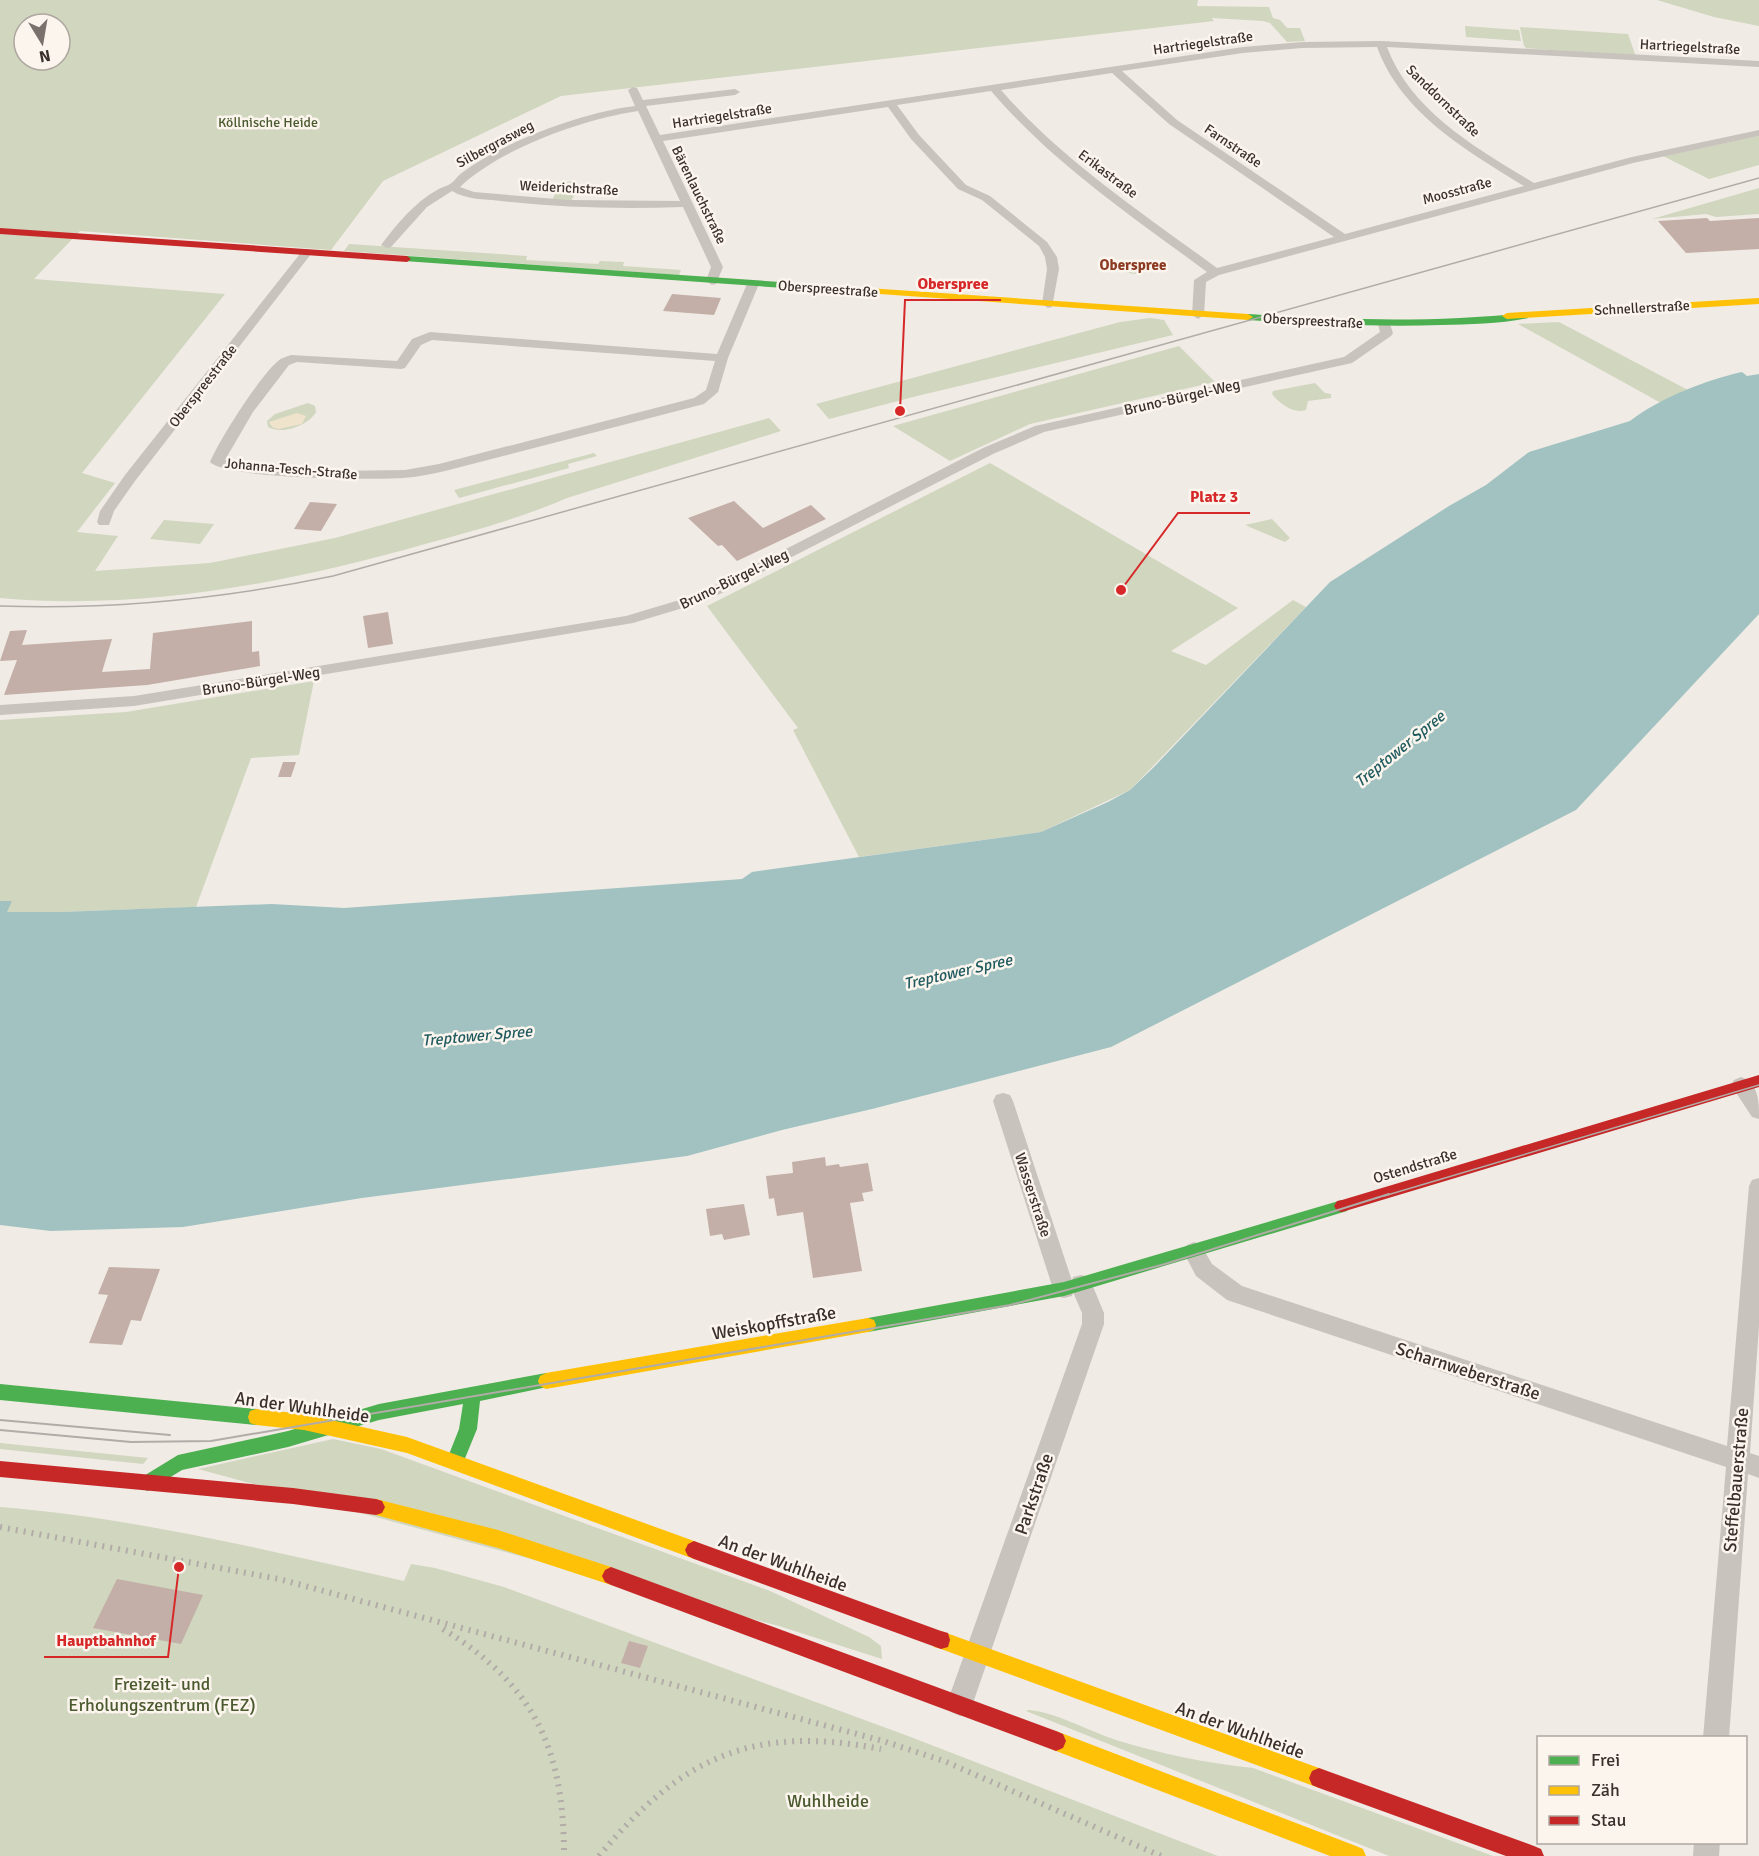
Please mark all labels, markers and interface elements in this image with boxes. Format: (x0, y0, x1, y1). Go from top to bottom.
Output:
north arrow (12, 12, 72, 72)
street label: Hartriegelstraße (1152, 28, 1254, 58)
street label: Hartriegelstraße (1639, 36, 1741, 58)
text: N (37, 45, 52, 67)
street label: Sanddornstraße (1402, 61, 1484, 141)
street label: Hartriegelstraße (671, 100, 773, 132)
park label: Köllnische Heide (218, 114, 318, 131)
street label: Silbergrasweg (453, 117, 537, 171)
street label: Farnstraße (1201, 121, 1265, 171)
street label: Bärenlauchstraße (668, 143, 730, 247)
street label: Erikastraße (1075, 146, 1141, 202)
street label: Moosstraße (1421, 174, 1493, 208)
street label: Weiderichstraße (519, 177, 619, 199)
district label: Oberspree (1100, 256, 1166, 274)
callout: Oberspree (905, 266, 1001, 300)
text: Oberspree (917, 274, 989, 294)
street label: Oberspreestraße (777, 277, 879, 301)
street label: Schnellerstraße (1594, 297, 1690, 319)
street label: Oberspreestraße (1263, 310, 1363, 332)
street label: Oberspreestraße (165, 341, 241, 431)
street label: Bruno-Bürgel-Weg (1122, 375, 1242, 419)
street label: Johanna-Tesch-Straße (224, 455, 358, 483)
callout: Platz 3 (1178, 479, 1250, 513)
text: Platz 3 (1190, 487, 1238, 507)
street label: Bruno-Bürgel-Weg (677, 545, 791, 613)
street label: Bruno-Bürgel-Weg (201, 663, 321, 699)
water label: Treptower Spree (1351, 706, 1450, 792)
water label: Treptower Spree (902, 950, 1015, 994)
water label: Treptower Spree (421, 1021, 534, 1051)
street label: Ostendstraße (1371, 1145, 1459, 1187)
street label: Wasserstraße (1011, 1151, 1055, 1239)
street label: Weiskopffstraße (710, 1301, 838, 1345)
street label: Scharnweberstraße (1393, 1337, 1543, 1405)
street label: An der Wuhlheide (233, 1387, 371, 1427)
street label: Steffelbauerstraße (1719, 1407, 1753, 1553)
street label: Parkstraße (1010, 1450, 1058, 1538)
street label: An der Wuhlheide (715, 1529, 851, 1597)
callout: Hauptbahnhof (44, 1623, 168, 1657)
text: Hauptbahnhof (56, 1631, 157, 1651)
park label: Freizeit- und Erholungszentrum (FEZ) (68, 1673, 256, 1716)
street label: An der Wuhlheide (1172, 1696, 1308, 1764)
legend (1537, 1736, 1747, 1844)
text: Frei (1591, 1749, 1620, 1771)
text: Zäh (1591, 1779, 1620, 1801)
park label: Wuhlheide (787, 1790, 869, 1812)
text: Stau (1591, 1809, 1626, 1831)

